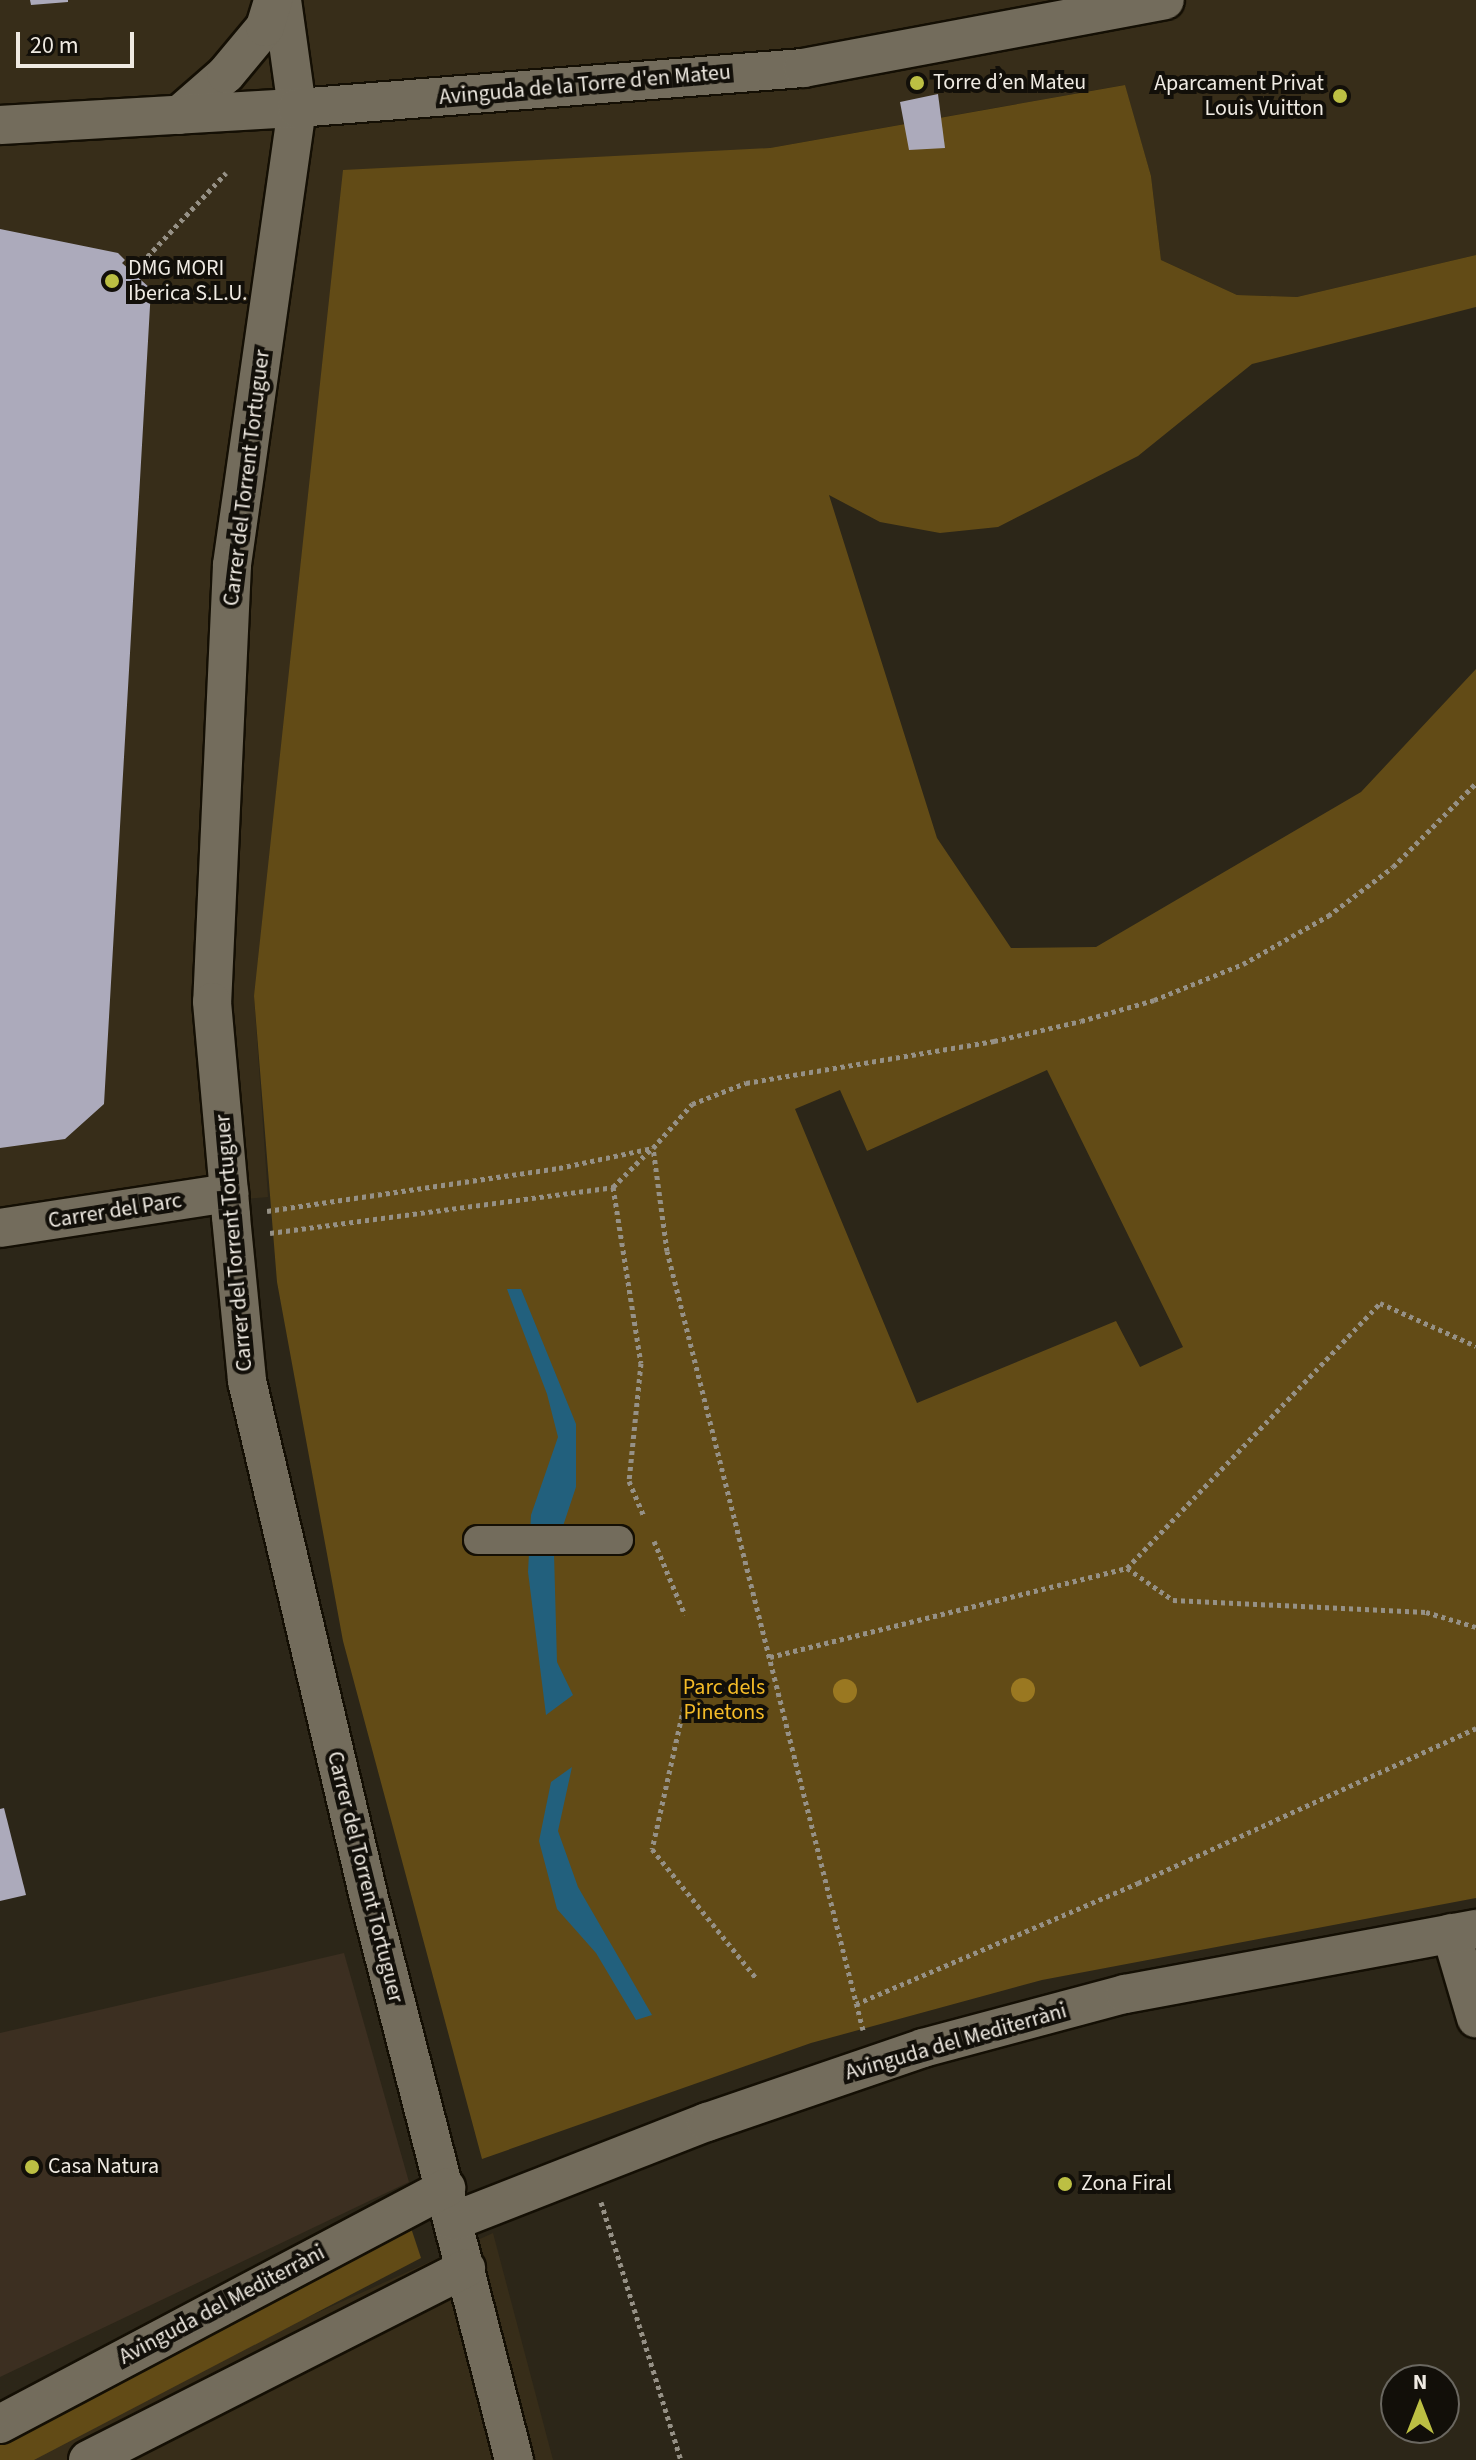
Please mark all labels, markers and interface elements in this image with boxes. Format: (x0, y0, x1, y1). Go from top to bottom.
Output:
scale bar (20, 16, 138, 66)
text: 20 m (30, 28, 79, 63)
street label: Avinguda de la Torre d'en Mateu (438, 59, 732, 111)
place label: Torre d’en Mateu (933, 70, 1086, 96)
place label: Aparcament Privat Louis Vuitton (1154, 70, 1324, 122)
marker: Torre d’en Mateu (908, 74, 926, 92)
marker: Aparcament Privat Louis Vuitton (1331, 87, 1349, 105)
place label: DMG MORI Iberica S.L.U. (128, 255, 247, 306)
marker: DMG MORI Iberica S.L.U. (103, 272, 121, 290)
street label: Carrer del Torrent Tortuguer (218, 348, 276, 608)
street label: Carrer del Torrent Tortuguer (210, 1113, 258, 1373)
street label: Carrer del Parc (46, 1187, 184, 1235)
park label: Parc dels Pinetons (683, 1674, 765, 1726)
street label: Carrer del Torrent Tortuguer (321, 1749, 409, 2005)
street label: Avinguda del Mediterràni (842, 1998, 1070, 2086)
place label: Casa Natura (48, 2154, 159, 2180)
marker: Casa Natura (23, 2158, 41, 2176)
place label: Zona Firal (1081, 2171, 1172, 2197)
marker: Zona Firal (1056, 2175, 1074, 2193)
street label: Avinguda del Mediterràni (115, 2240, 329, 2370)
north arrow (1380, 2364, 1460, 2444)
text: N (1413, 2366, 1427, 2398)

